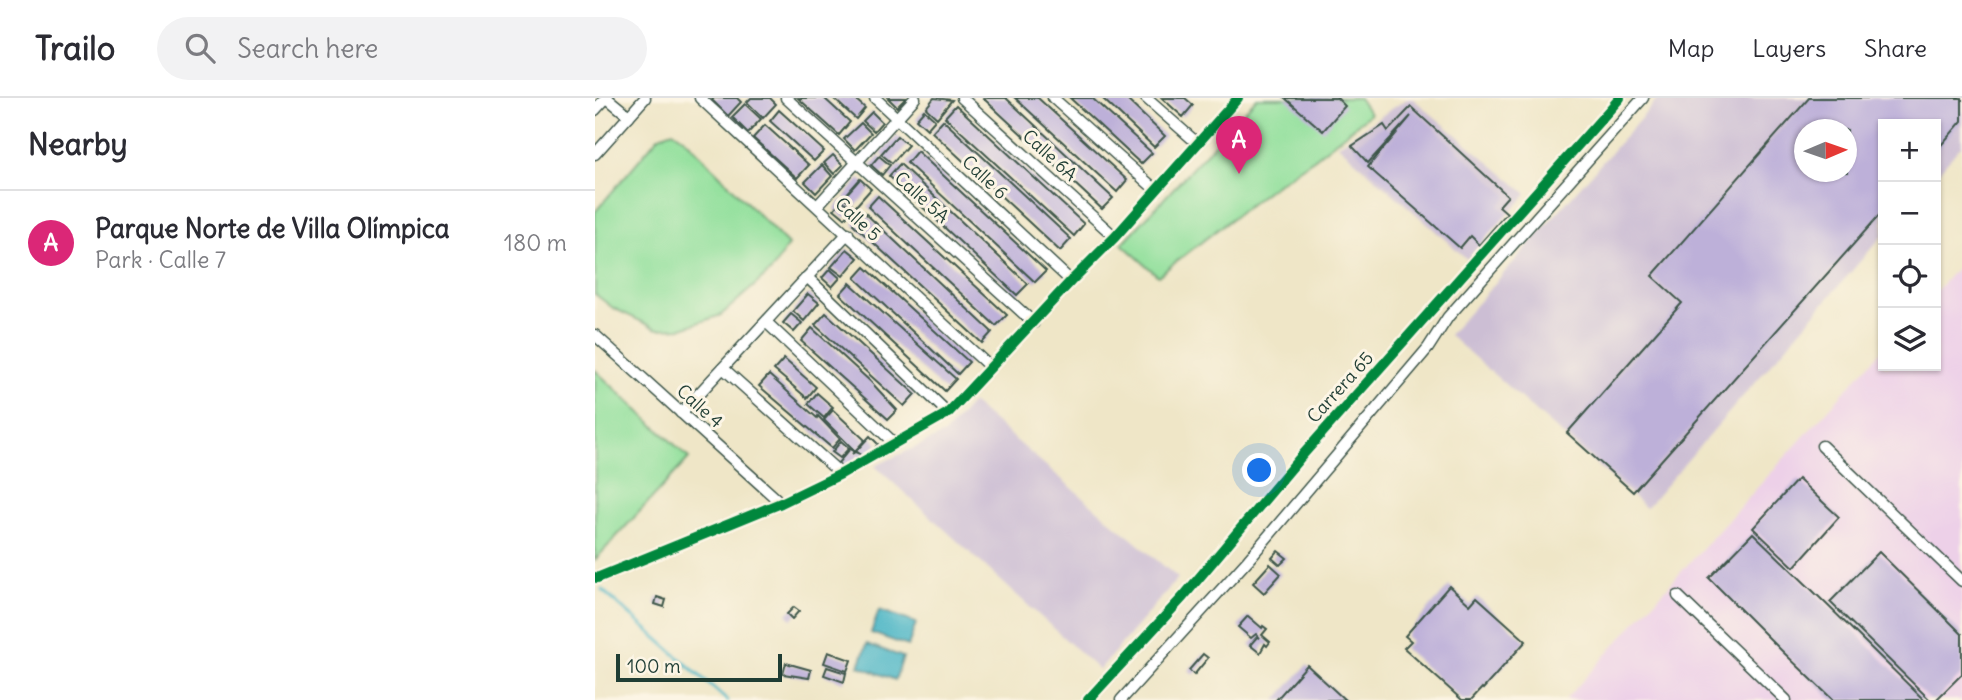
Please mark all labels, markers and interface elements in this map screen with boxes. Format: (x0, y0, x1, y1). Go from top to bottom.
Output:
search box (157, 17, 647, 80)
text: Trailo (35, 27, 115, 69)
icon: search (181, 29, 219, 67)
text: Search here (237, 32, 378, 65)
text: Map (1668, 33, 1714, 63)
text: Layers (1752, 33, 1826, 63)
text: Share (1864, 33, 1927, 63)
pin: A (1216, 116, 1262, 174)
north arrow (1794, 119, 1857, 182)
map controls (1878, 119, 1941, 371)
button: + (1878, 119, 1941, 182)
street label: Calle 6A (1018, 124, 1082, 186)
text: Nearby (28, 125, 128, 163)
street label: Calle 6 (957, 150, 1013, 204)
street label: Calle 5A (890, 166, 954, 228)
button: − (1878, 182, 1941, 245)
street label: Calle 5 (830, 192, 886, 246)
text: Parque Norte de Villa Olímpica (95, 212, 450, 245)
text: A (44, 228, 58, 257)
text: 180 m (504, 228, 567, 257)
text: Park · Calle 7 (95, 245, 226, 274)
button: locate (1878, 245, 1941, 308)
button: layers (1878, 308, 1941, 371)
street label: Carrera 65 (1302, 347, 1378, 427)
street label: Calle 4 (672, 379, 728, 433)
your location (1242, 453, 1276, 487)
scale bar (616, 651, 782, 683)
text: 100 m (627, 654, 681, 678)

